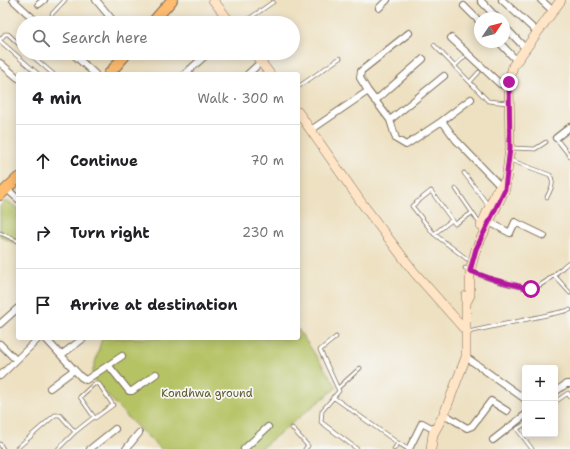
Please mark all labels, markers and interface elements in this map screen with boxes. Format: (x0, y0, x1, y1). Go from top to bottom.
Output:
north arrow (474, 12, 510, 48)
search box (16, 16, 300, 60)
icon: search (30, 27, 52, 49)
text: Search here (62, 28, 148, 48)
route end (500, 73, 518, 91)
text: 4 min (32, 87, 82, 109)
text: Walk · 300 m (197, 90, 284, 107)
icon: ahead (32, 150, 54, 172)
text: Continue (70, 151, 138, 171)
text: 70 m (250, 152, 284, 169)
icon: right (32, 222, 54, 244)
text: Turn right (70, 223, 150, 243)
text: 230 m (242, 224, 284, 241)
route start (522, 280, 540, 298)
icon: arrive (32, 294, 54, 316)
text: Arrive at destination (70, 295, 238, 315)
map controls (522, 365, 558, 437)
button: + (522, 365, 558, 401)
park label: Kondhwa ground (161, 386, 253, 401)
button: − (522, 401, 558, 437)

